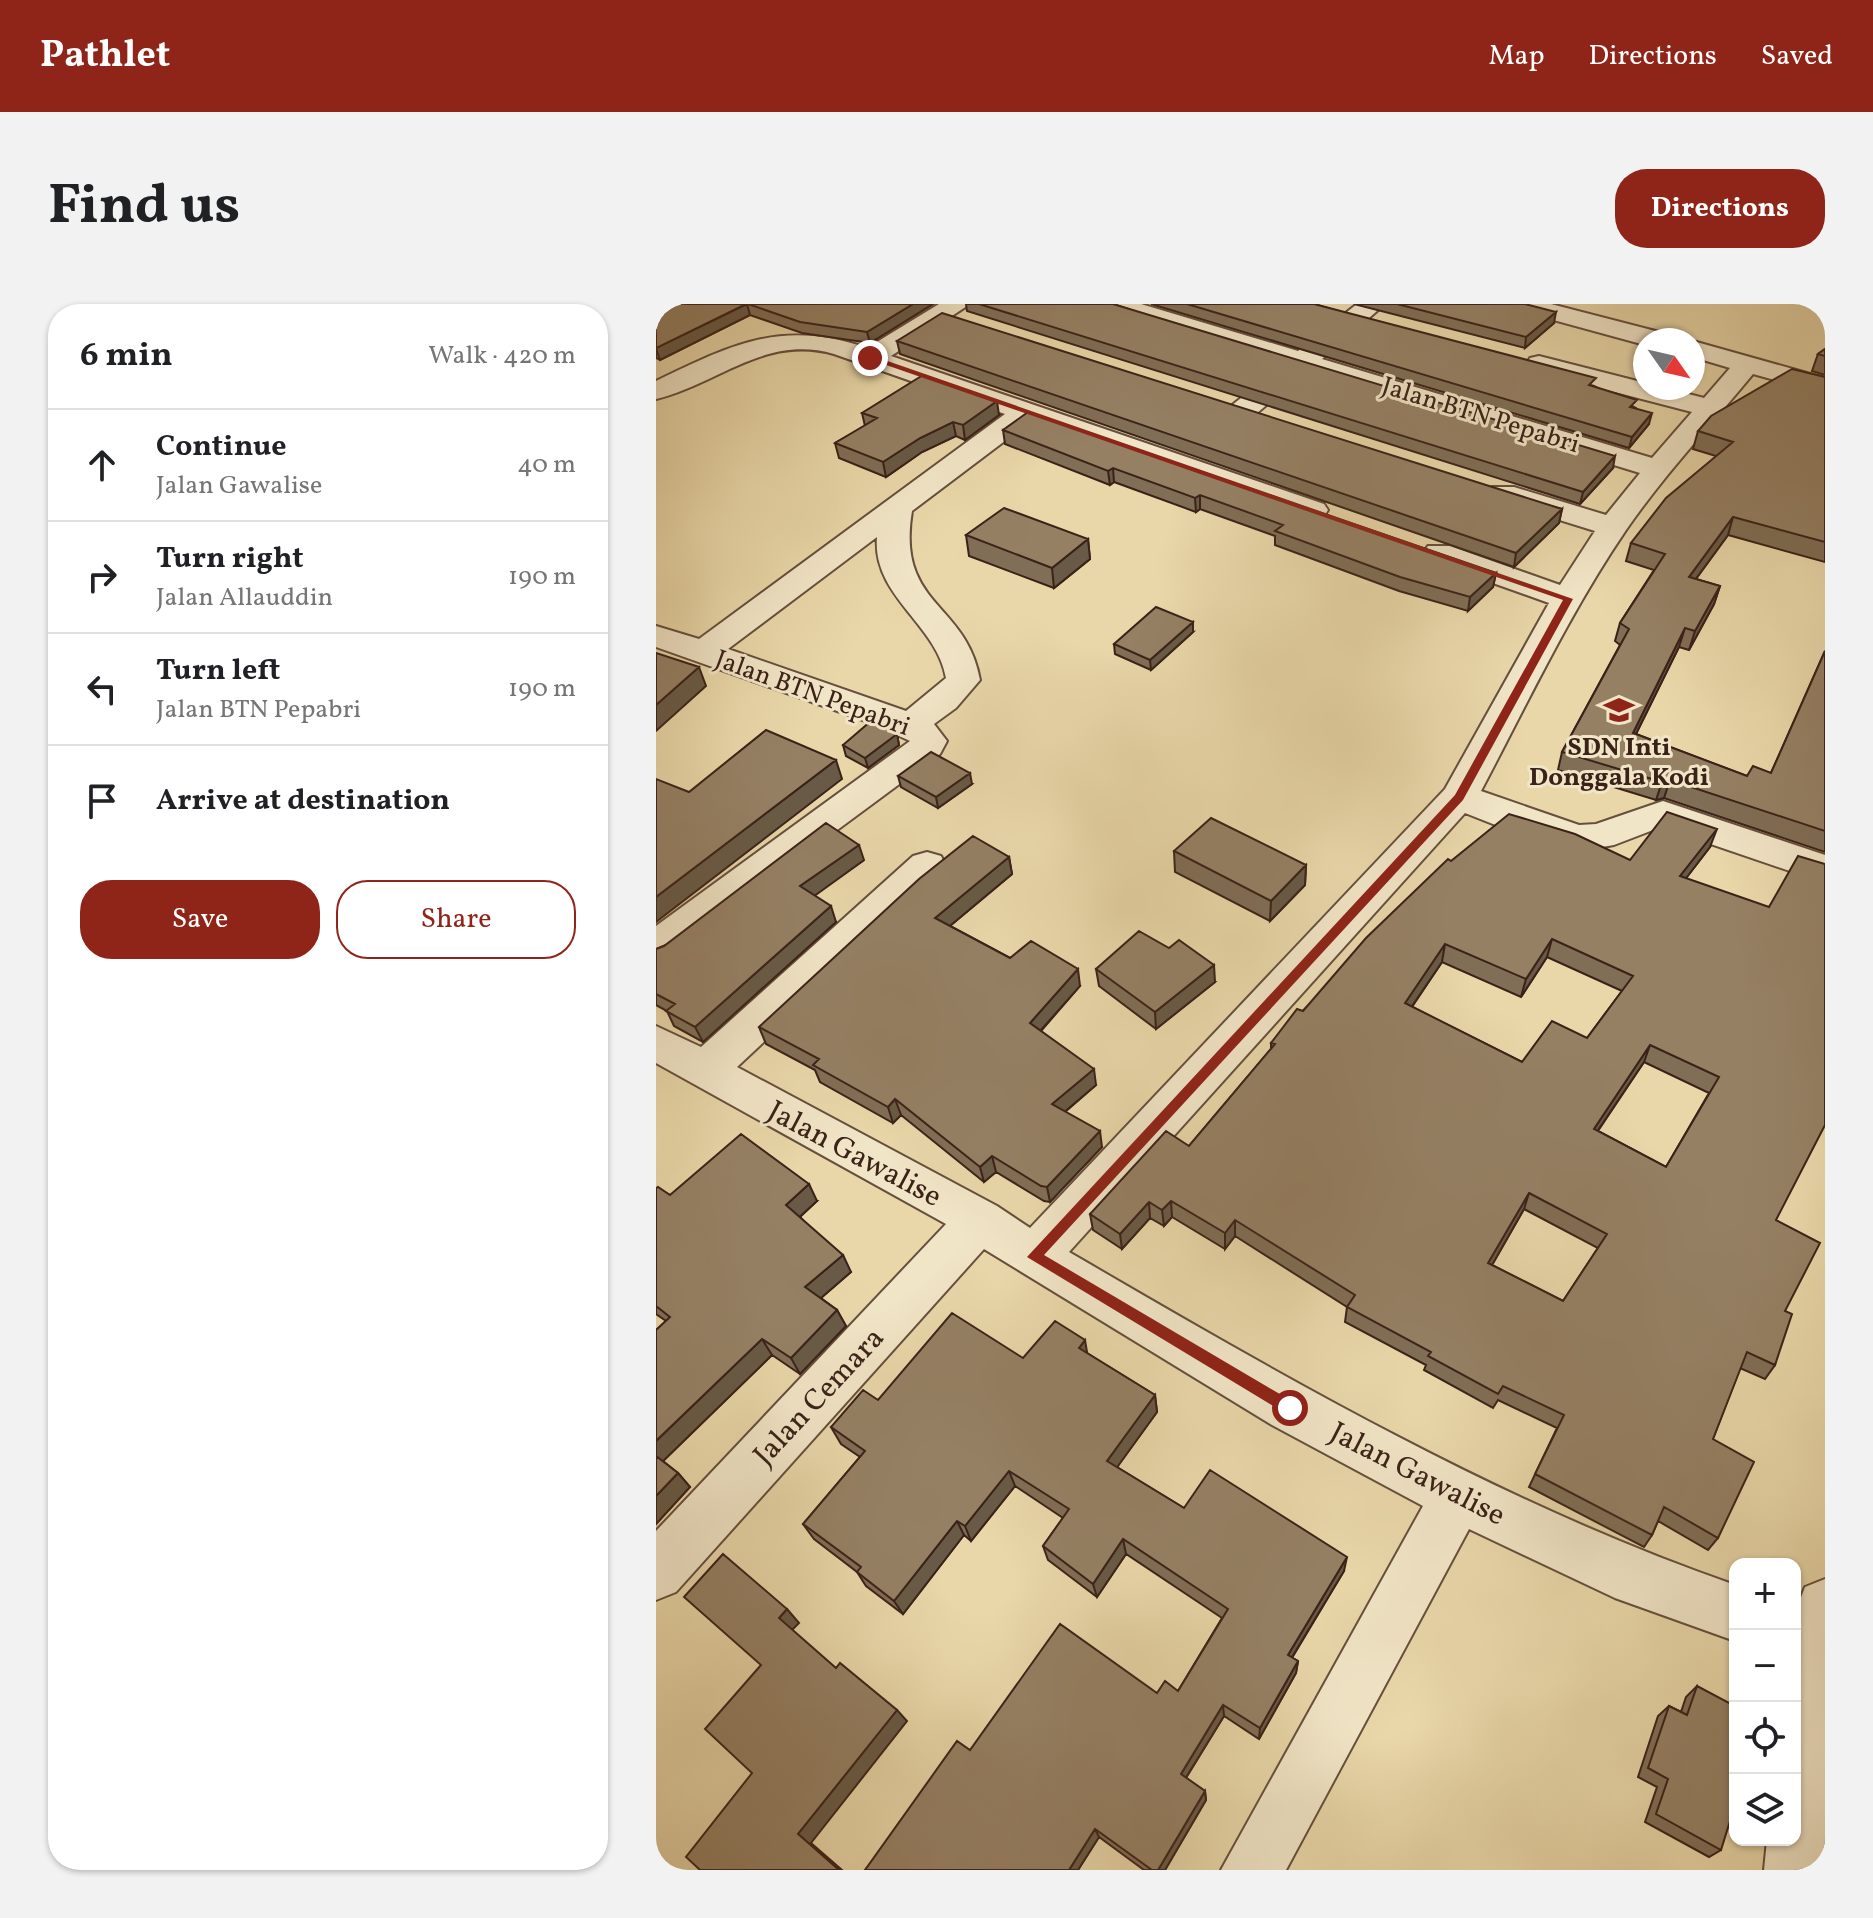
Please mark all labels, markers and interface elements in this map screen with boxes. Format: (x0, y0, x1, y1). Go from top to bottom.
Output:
text: Pathlet (40, 30, 170, 83)
text: Map (1489, 37, 1545, 76)
text: Directions (1589, 37, 1717, 76)
text: Saved (1761, 37, 1833, 76)
text: Find us (48, 169, 240, 247)
button: Directions (1615, 169, 1825, 248)
north arrow (1633, 328, 1705, 400)
text: 6 min (80, 333, 173, 380)
text: Walk · 420 m (428, 338, 576, 374)
route end (852, 340, 888, 376)
street label: Jalan BTN Pepabri (1377, 369, 1584, 463)
text: Continue (156, 426, 287, 468)
icon: ahead (80, 443, 124, 487)
text: 40 m (517, 447, 576, 483)
text: Jalan Gawalise (156, 468, 322, 504)
text: Turn right (156, 538, 304, 580)
icon: right (80, 555, 124, 599)
text: 190 m (508, 559, 576, 595)
text: Jalan Allauddin (156, 580, 333, 616)
street label: Jalan BTN Pepabri (710, 642, 915, 746)
text: Turn left (156, 650, 280, 692)
icon: left (80, 667, 124, 711)
text: 190 m (508, 671, 576, 707)
text: Jalan BTN Pepabri (156, 692, 361, 728)
school or university icon: SDN Inti Donggala Kodi (1602, 693, 1636, 727)
place label: SDN Inti Donggala Kodi (1529, 730, 1709, 796)
icon: arrive (80, 779, 124, 823)
text: Arrive at destination (156, 780, 450, 822)
button: Save (80, 880, 320, 959)
button: Share (336, 880, 576, 959)
street label: Jalan Gawalise (760, 1091, 949, 1218)
street label: Jalan Cemara (744, 1319, 895, 1476)
route start (1272, 1390, 1308, 1426)
street label: Jalan Gawalise (1322, 1413, 1512, 1537)
map controls (1729, 1558, 1801, 1846)
button: + (1729, 1558, 1801, 1630)
button: − (1729, 1630, 1801, 1702)
button: locate (1729, 1702, 1801, 1774)
button: layers (1729, 1774, 1801, 1846)

